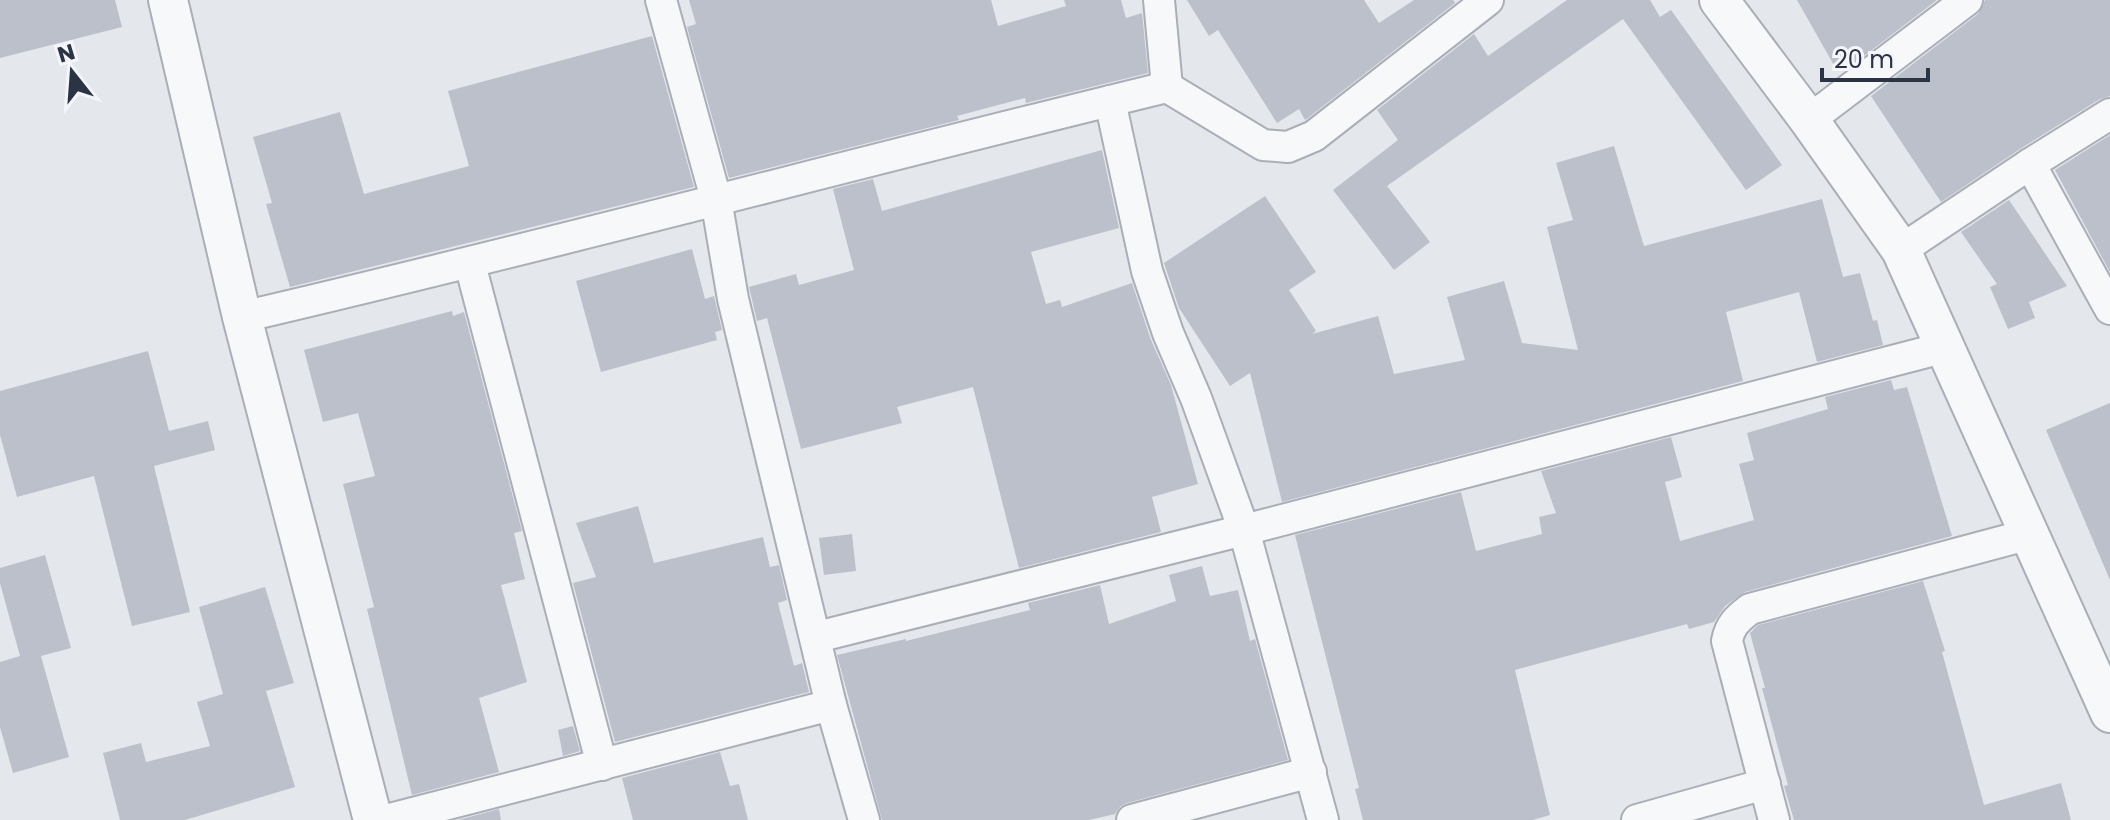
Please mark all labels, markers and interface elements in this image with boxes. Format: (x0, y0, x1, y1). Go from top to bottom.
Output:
north arrow (32, 32, 112, 112)
scale bar (1822, 32, 1928, 82)
text: N (54, 36, 79, 71)
text: 20 m (1834, 43, 1894, 76)

